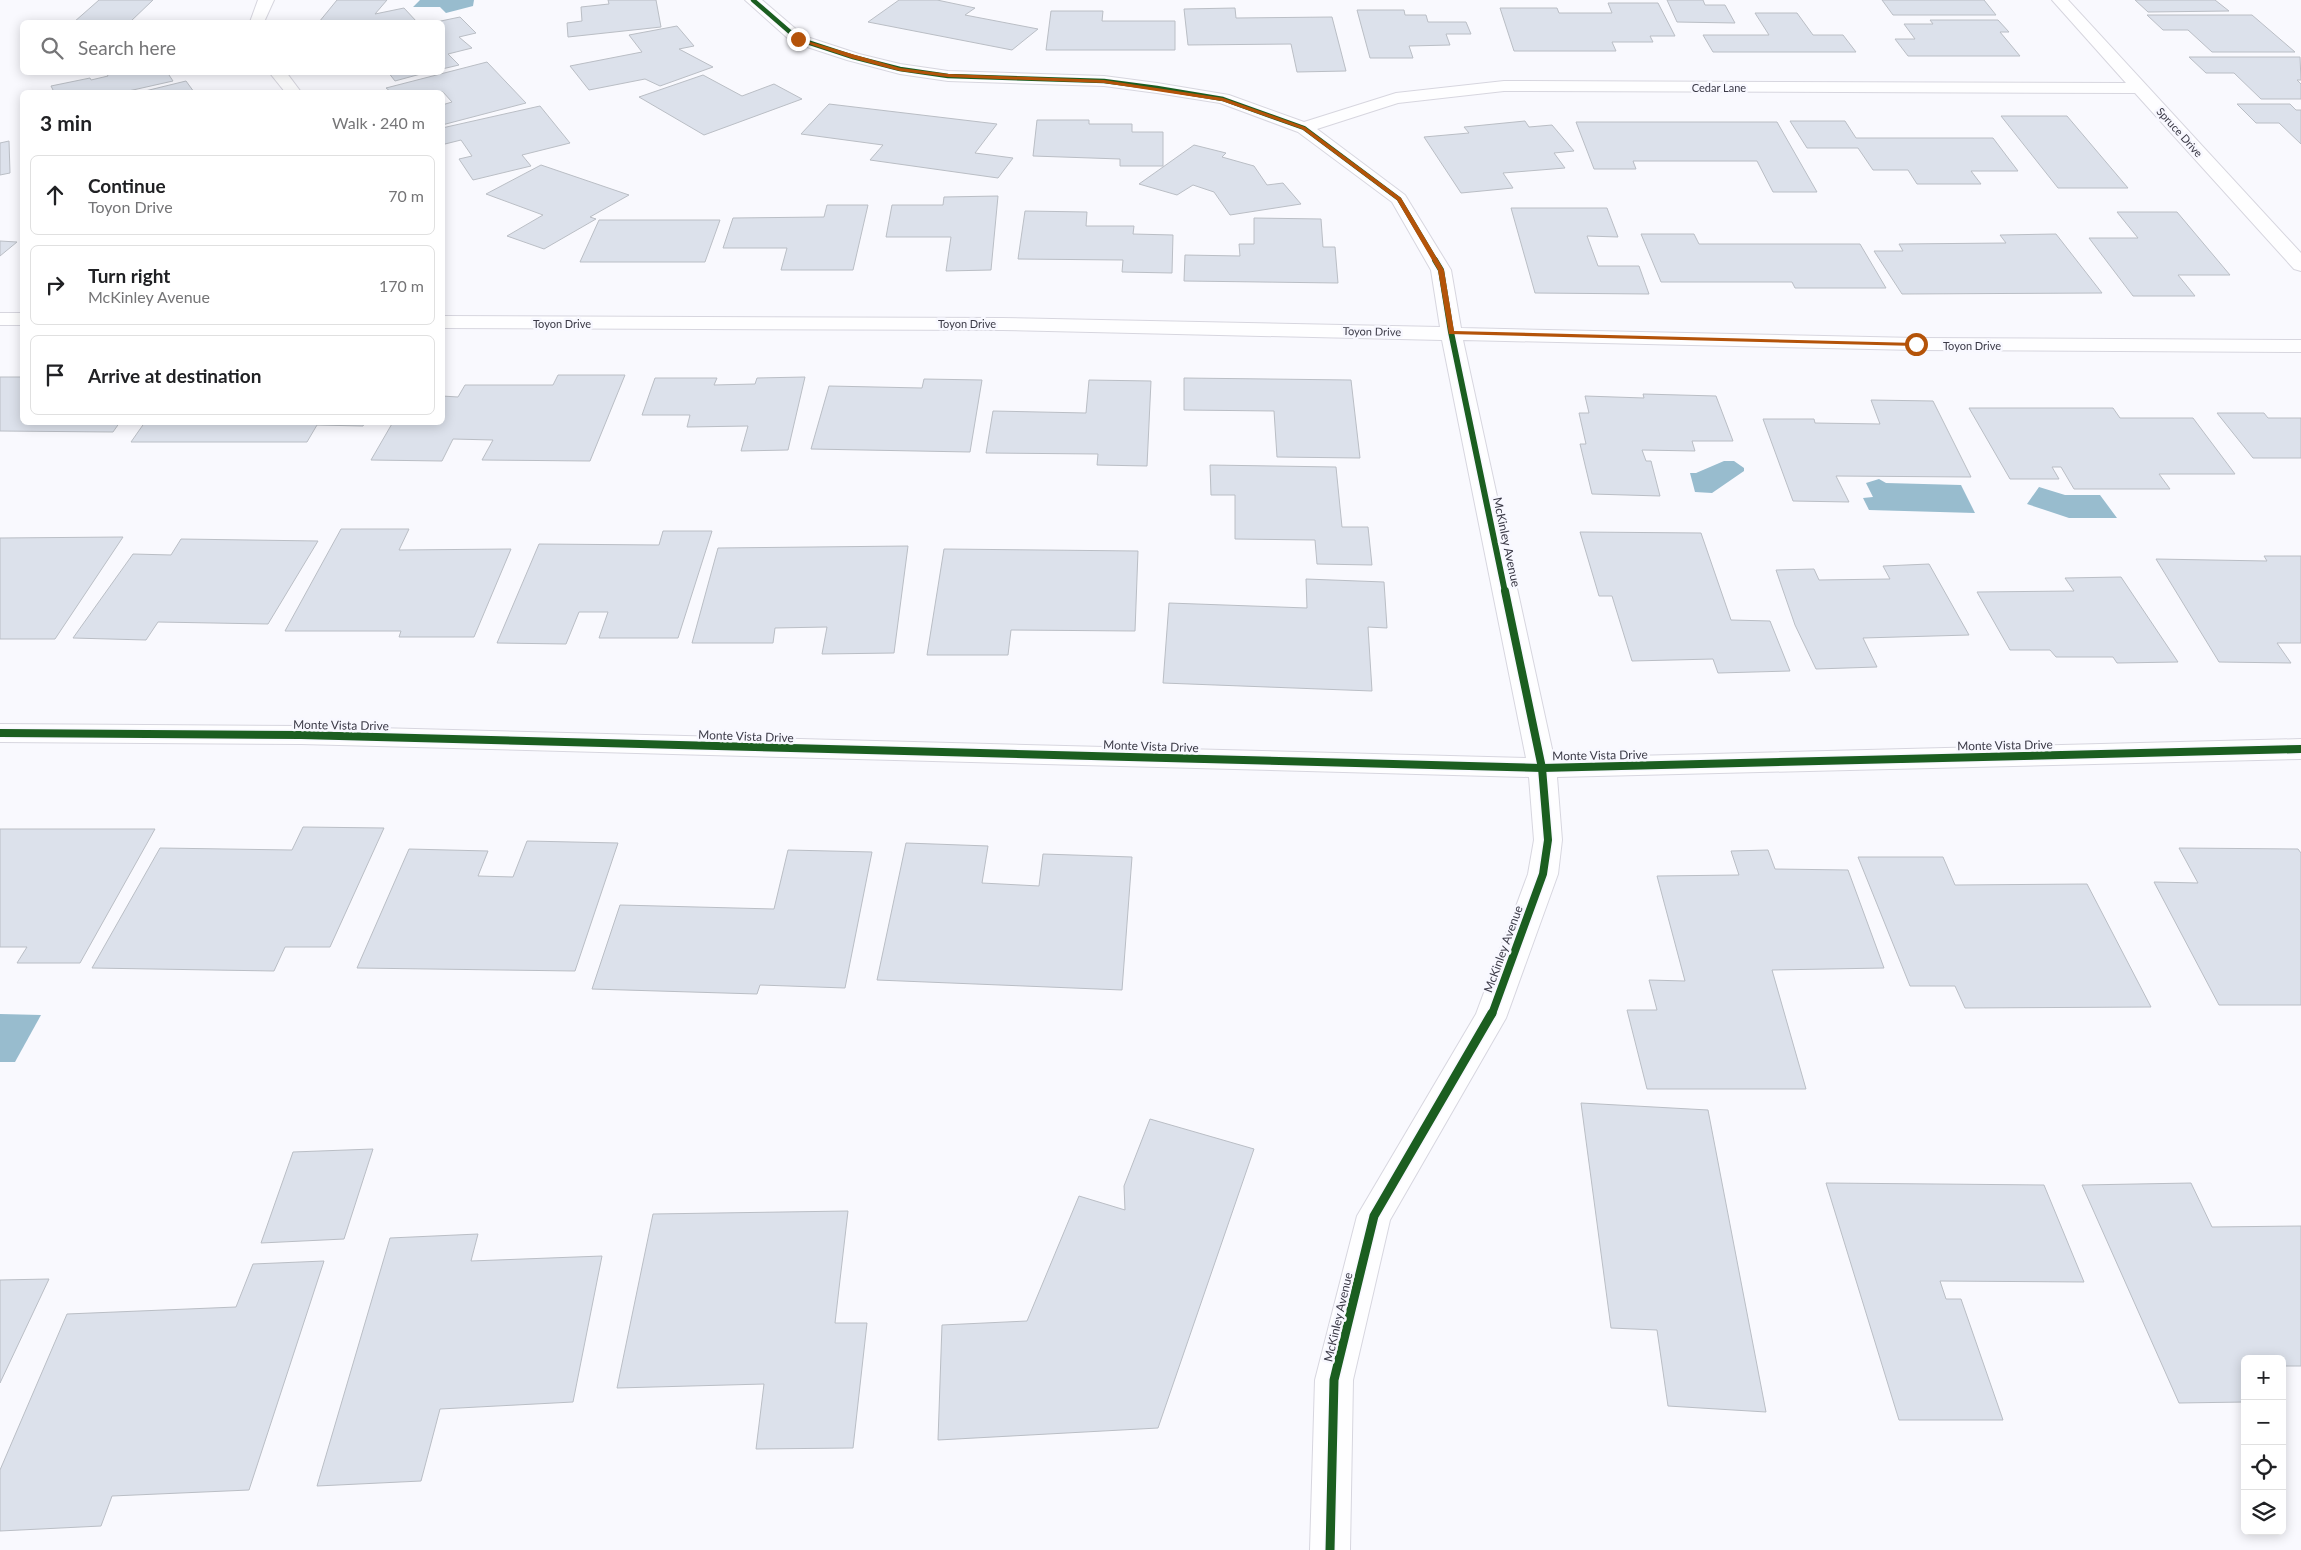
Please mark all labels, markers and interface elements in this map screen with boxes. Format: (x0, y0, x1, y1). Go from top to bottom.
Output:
search box (20, 20, 445, 75)
route end (787, 28, 810, 51)
icon: search (38, 34, 66, 62)
text: Search here (78, 36, 176, 59)
street label: Cedar Lane (1692, 81, 1746, 94)
street label: Spruce Drive (2154, 105, 2206, 160)
text: 3 min (40, 110, 92, 135)
text: Walk · 240 m (332, 113, 425, 132)
text: Continue (88, 174, 166, 197)
icon: ahead (41, 181, 69, 209)
text: 70 m (388, 186, 424, 205)
text: Toyon Drive (88, 197, 173, 216)
text: Turn right (88, 264, 170, 287)
icon: right (41, 271, 69, 299)
text: 170 m (379, 276, 424, 295)
text: McKinley Avenue (88, 287, 210, 306)
street label: Toyon Drive (533, 317, 591, 330)
street label: Toyon Drive (938, 317, 996, 330)
street label: Toyon Drive (1343, 324, 1401, 338)
route start (1905, 333, 1928, 356)
street label: Toyon Drive (1943, 339, 2001, 352)
icon: arrive (41, 361, 69, 389)
text: Arrive at destination (88, 364, 261, 387)
street label: McKinley Avenue (1490, 496, 1524, 588)
street label: Monte Vista Drive (293, 717, 389, 733)
street label: Monte Vista Drive (698, 727, 794, 745)
street label: Monte Vista Drive (1103, 737, 1199, 755)
street label: Monte Vista Drive (1957, 737, 2053, 753)
street label: Monte Vista Drive (1552, 747, 1648, 763)
street label: McKinley Avenue (1480, 903, 1526, 995)
street label: McKinley Avenue (1320, 1271, 1356, 1363)
map controls (2241, 1355, 2286, 1535)
button: + (2241, 1355, 2286, 1400)
button: − (2241, 1400, 2286, 1445)
button: locate (2241, 1445, 2286, 1490)
button: layers (2241, 1490, 2286, 1535)

